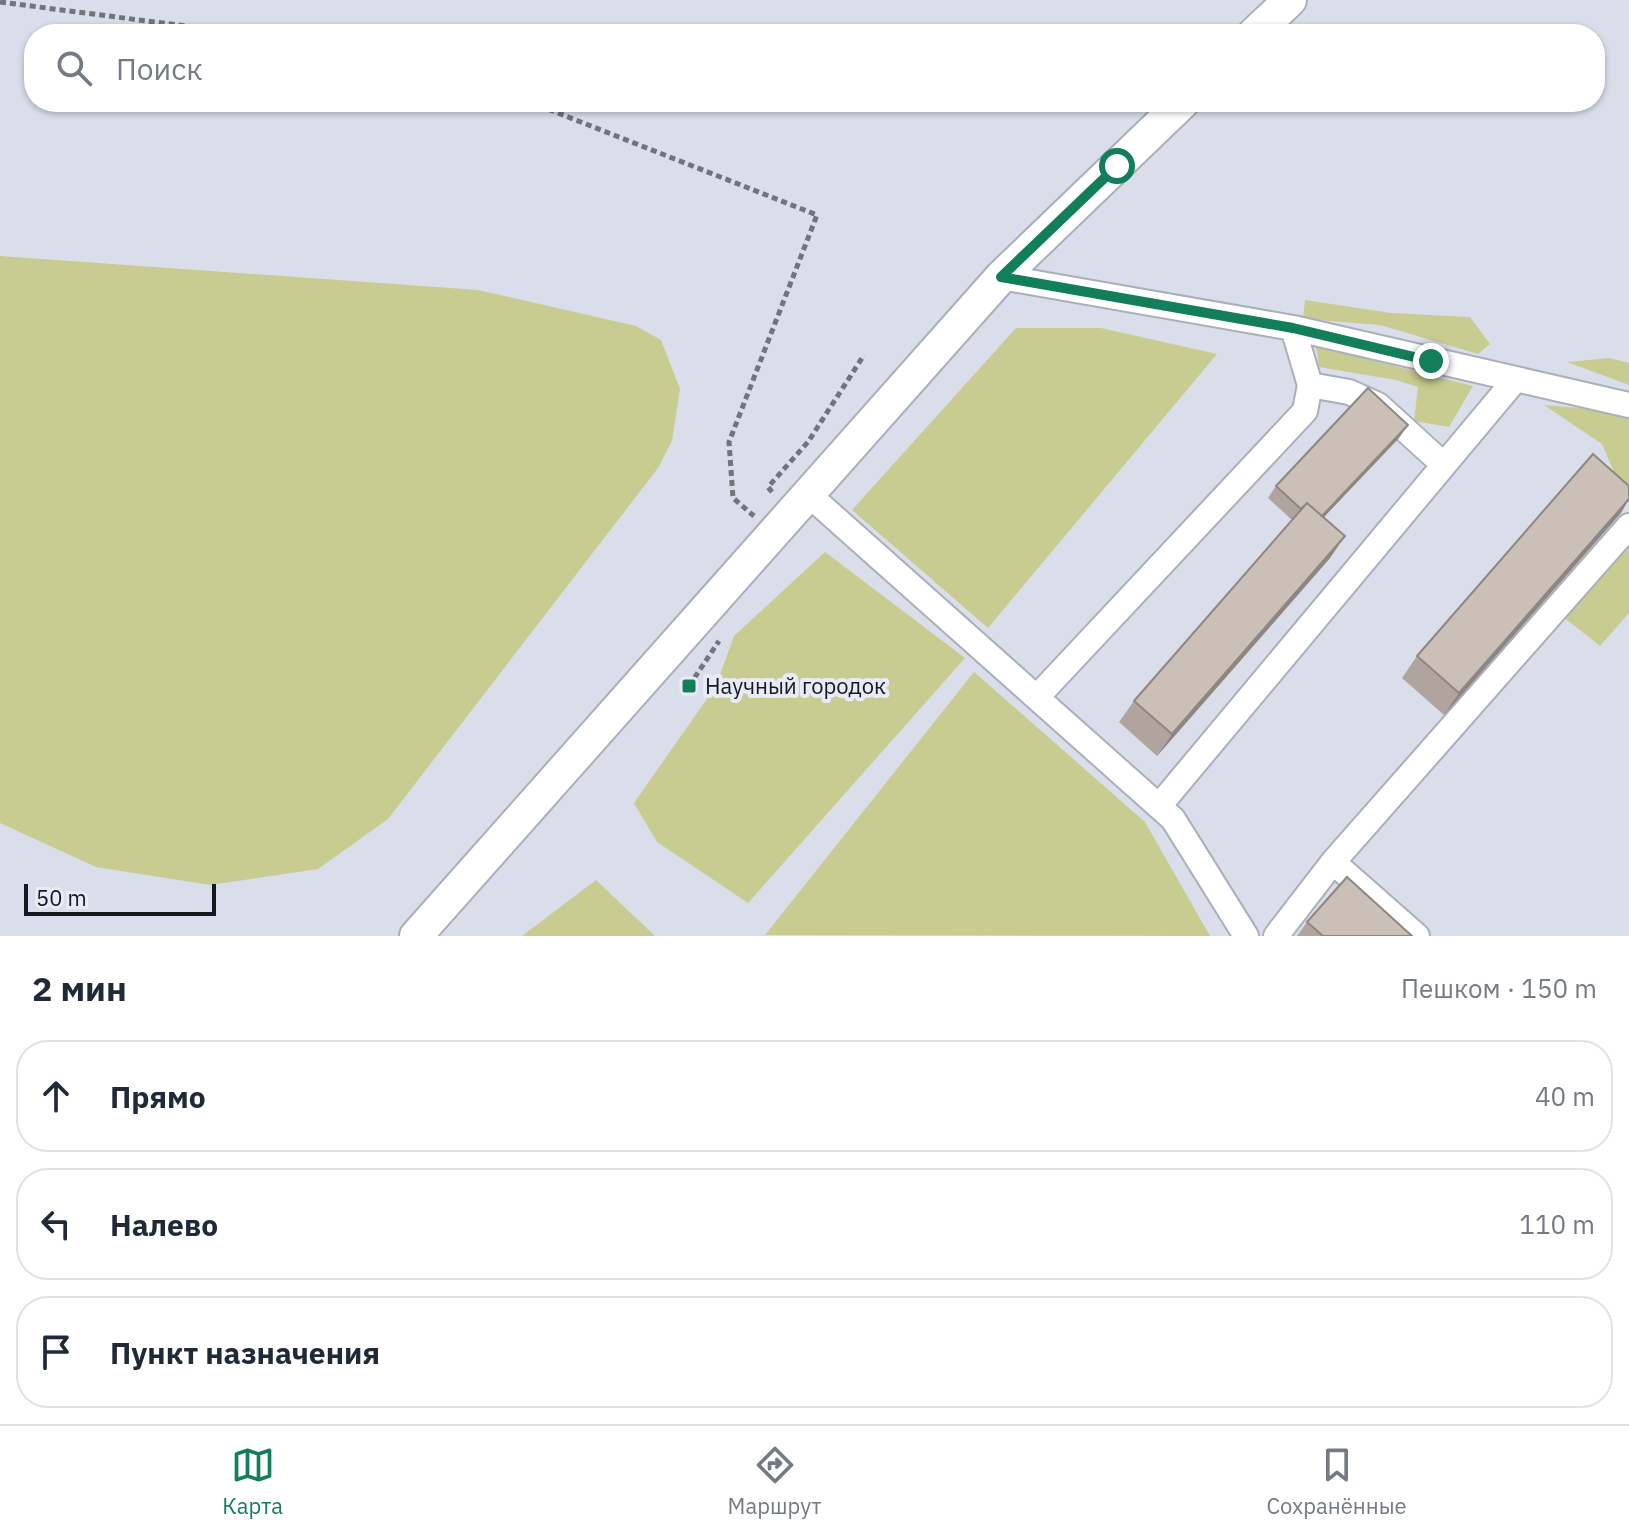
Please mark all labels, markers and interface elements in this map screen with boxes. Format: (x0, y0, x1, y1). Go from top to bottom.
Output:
search box (24, 24, 1605, 112)
icon: search (52, 46, 96, 90)
text: Поиск (116, 49, 203, 88)
route start (1099, 148, 1135, 184)
route end (1413, 343, 1449, 379)
place label: Научный городок (705, 671, 886, 700)
marker: Научный городок (680, 677, 698, 695)
scale bar (24, 880, 216, 916)
text: 50 m (36, 883, 87, 912)
text: 2 мин (32, 966, 127, 1010)
text: Пешком · 150 m (1401, 971, 1597, 1005)
icon: ahead (34, 1074, 78, 1118)
text: Прямо (110, 1077, 206, 1116)
text: 40 m (1535, 1079, 1595, 1113)
icon: left (34, 1202, 78, 1246)
text: Налево (110, 1205, 218, 1244)
text: 110 m (1519, 1207, 1595, 1241)
icon: arrive (34, 1330, 78, 1374)
text: Пункт назначения (110, 1333, 380, 1372)
tab: Карта (222, 1443, 283, 1520)
tab: Маршрут (728, 1443, 822, 1520)
tab: Сохранённые (1266, 1443, 1407, 1520)

